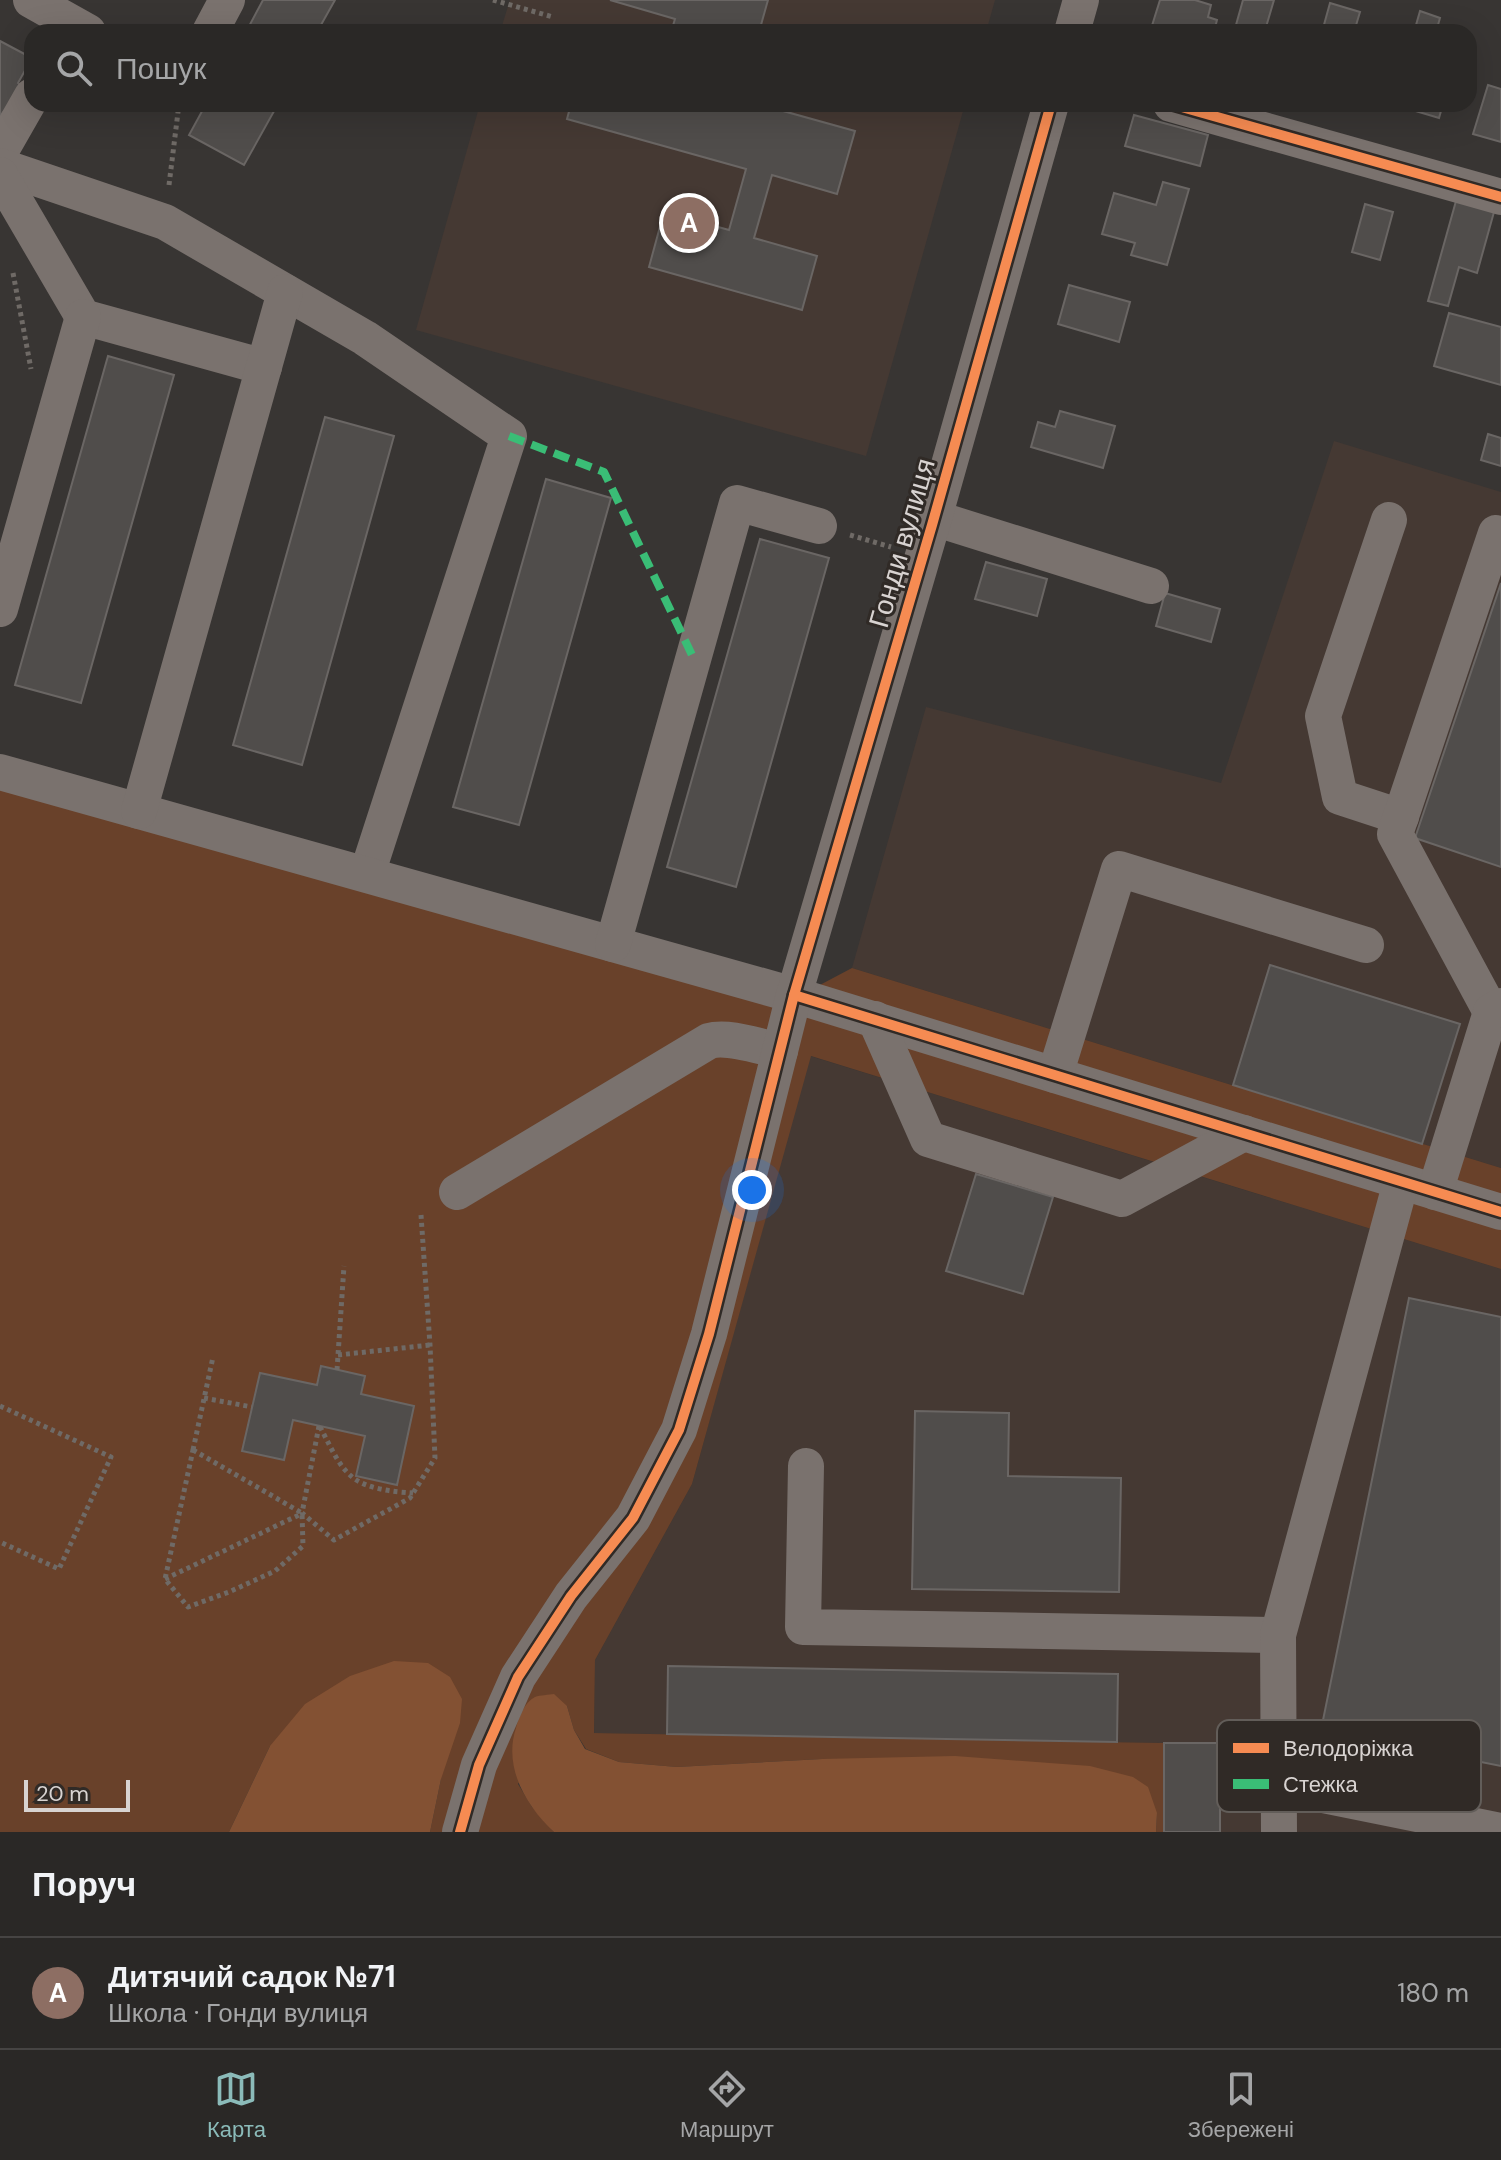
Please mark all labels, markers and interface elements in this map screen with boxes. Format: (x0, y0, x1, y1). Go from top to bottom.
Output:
search box (24, 24, 1477, 112)
icon: search (52, 46, 96, 90)
text: Пошук (116, 49, 206, 88)
pin: A (663, 193, 715, 253)
street label: Гонди вулиця (860, 454, 944, 632)
your location (732, 1170, 772, 1210)
legend (1217, 1720, 1481, 1812)
text: Велодоріжка (1283, 1734, 1414, 1763)
text: Стежка (1283, 1770, 1359, 1799)
scale bar (24, 1776, 130, 1812)
text: 20 m (36, 1779, 89, 1808)
text: Поруч (32, 1862, 136, 1907)
text: Дитячий садок №71 (108, 1957, 396, 1996)
text: A (49, 1976, 67, 2010)
text: 180 m (1397, 1976, 1469, 2010)
text: Школа · Гонди вулиця (108, 1996, 368, 2030)
tab: Карта (207, 2067, 266, 2144)
tab: Маршрут (680, 2067, 774, 2144)
tab: Збережені (1188, 2067, 1294, 2144)

